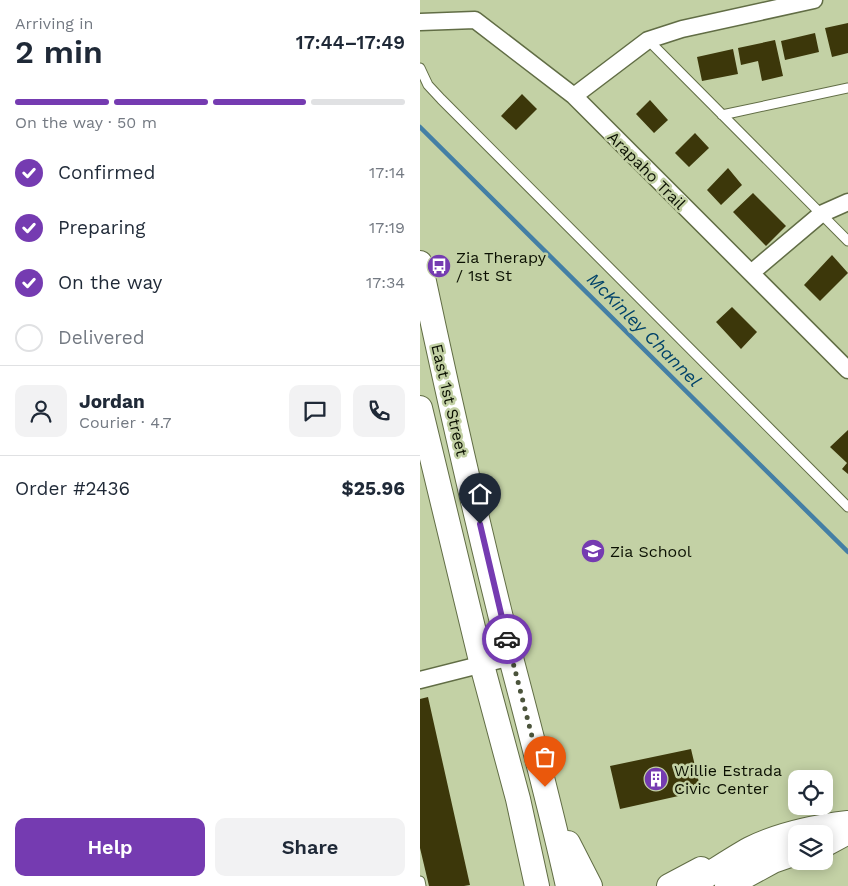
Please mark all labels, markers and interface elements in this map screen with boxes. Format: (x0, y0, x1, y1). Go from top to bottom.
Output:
text: Arriving in (15, 14, 93, 33)
text: 17:44–17:49 (296, 31, 405, 54)
text: 2 min (15, 33, 103, 71)
text: On the way · 50 m (15, 113, 157, 132)
street label: Arapaho Trail (604, 127, 690, 213)
icon: check (15, 159, 43, 187)
text: Confirmed (58, 161, 155, 184)
text: 17:14 (369, 163, 405, 182)
icon: check (15, 214, 43, 242)
text: Preparing (58, 216, 145, 239)
text: 17:19 (369, 218, 405, 237)
place label: Zia Therapy / 1st St (456, 248, 547, 285)
bus stop icon: Zia Therapy / 1st St (426, 253, 452, 279)
water label: McKinley Channel (583, 268, 706, 391)
icon: check (15, 269, 43, 297)
text: On the way (58, 271, 162, 294)
text: 17:34 (366, 273, 405, 292)
text: Delivered (58, 326, 145, 349)
street label: East 1st Street (427, 342, 472, 458)
button: person (15, 385, 67, 437)
button: chat (289, 385, 341, 437)
button: phone (353, 385, 405, 437)
text: Jordan (79, 390, 145, 413)
text: Courier · 4.7 (79, 413, 172, 432)
pin (459, 473, 501, 524)
text: Order #2436 (15, 477, 130, 500)
text: $25.96 (342, 477, 405, 500)
icon: home (466, 480, 494, 508)
school or university icon: Zia School (580, 538, 606, 564)
place label: Zia School (610, 542, 692, 561)
courier (482, 614, 532, 664)
icon: car (493, 625, 521, 653)
pin (524, 736, 566, 787)
icon: bag (531, 743, 559, 771)
place label: Willie Estrada Civic Center (674, 761, 782, 798)
building icon: Willie Estrada Civic Center (643, 766, 669, 792)
map controls (788, 770, 833, 870)
button: locate (788, 770, 833, 815)
button: Help (15, 818, 205, 876)
button: Share (215, 818, 405, 876)
button: layers (788, 825, 833, 870)

